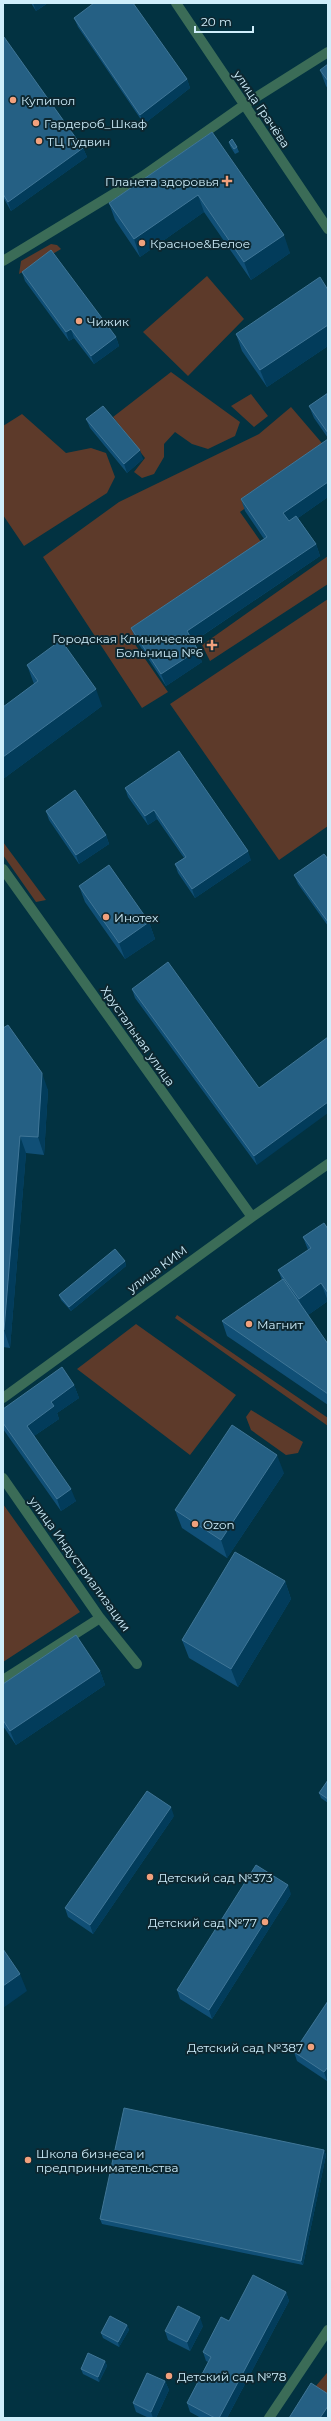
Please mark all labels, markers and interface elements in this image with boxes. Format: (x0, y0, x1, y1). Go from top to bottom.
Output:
scale bar (195, 8, 253, 34)
text: 20 m (201, 14, 232, 29)
street label: улица Грачёва (230, 67, 293, 151)
place label: Купипол (21, 93, 75, 108)
marker: Купипол (8, 95, 18, 105)
place label: Гардероб_Шкаф (44, 116, 147, 131)
marker: Гардероб_Шкаф (31, 118, 41, 128)
place label: ТЦ Гудвин (47, 134, 110, 149)
marker: ТЦ Гудвин (34, 136, 44, 146)
place label: Планета здоровья (105, 174, 219, 189)
marker: Планета здоровья (222, 176, 232, 186)
place label: Красное&Белое (150, 236, 250, 251)
marker: Красное&Белое (137, 238, 147, 248)
place label: Чижик (87, 314, 129, 329)
marker: Чижик (74, 316, 84, 326)
place label: Городская Клиническая Больница №6 (52, 631, 203, 660)
marker: Городская Клиническая Больница №6 (206, 639, 218, 651)
place label: Инотех (114, 910, 159, 925)
marker: Инотех (101, 912, 111, 922)
street label: Хрустальная улица (98, 983, 178, 1089)
street label: улица КИМ (123, 1242, 190, 1296)
place label: Магнит (257, 1317, 304, 1332)
marker: Магнит (244, 1319, 254, 1329)
street label: улица Индустриализации (26, 1493, 134, 1634)
place label: Ozon (203, 1517, 235, 1532)
marker: Ozon (190, 1519, 200, 1529)
place label: Детский сад №373 (158, 1870, 273, 1885)
marker: Детский сад №373 (145, 1872, 155, 1882)
place label: Детский сад №77 (148, 1915, 257, 1930)
marker: Детский сад №77 (260, 1917, 270, 1927)
place label: Детский сад №387 (187, 2040, 303, 2055)
marker: Детский сад №387 (306, 2042, 316, 2052)
place label: Школа бизнеса и предпринимательства (36, 2146, 178, 2175)
marker: Школа бизнеса и предпринимательства (23, 2155, 33, 2165)
place label: Детский сад №78 (177, 2369, 287, 2384)
marker: Детский сад №78 (164, 2371, 174, 2381)

